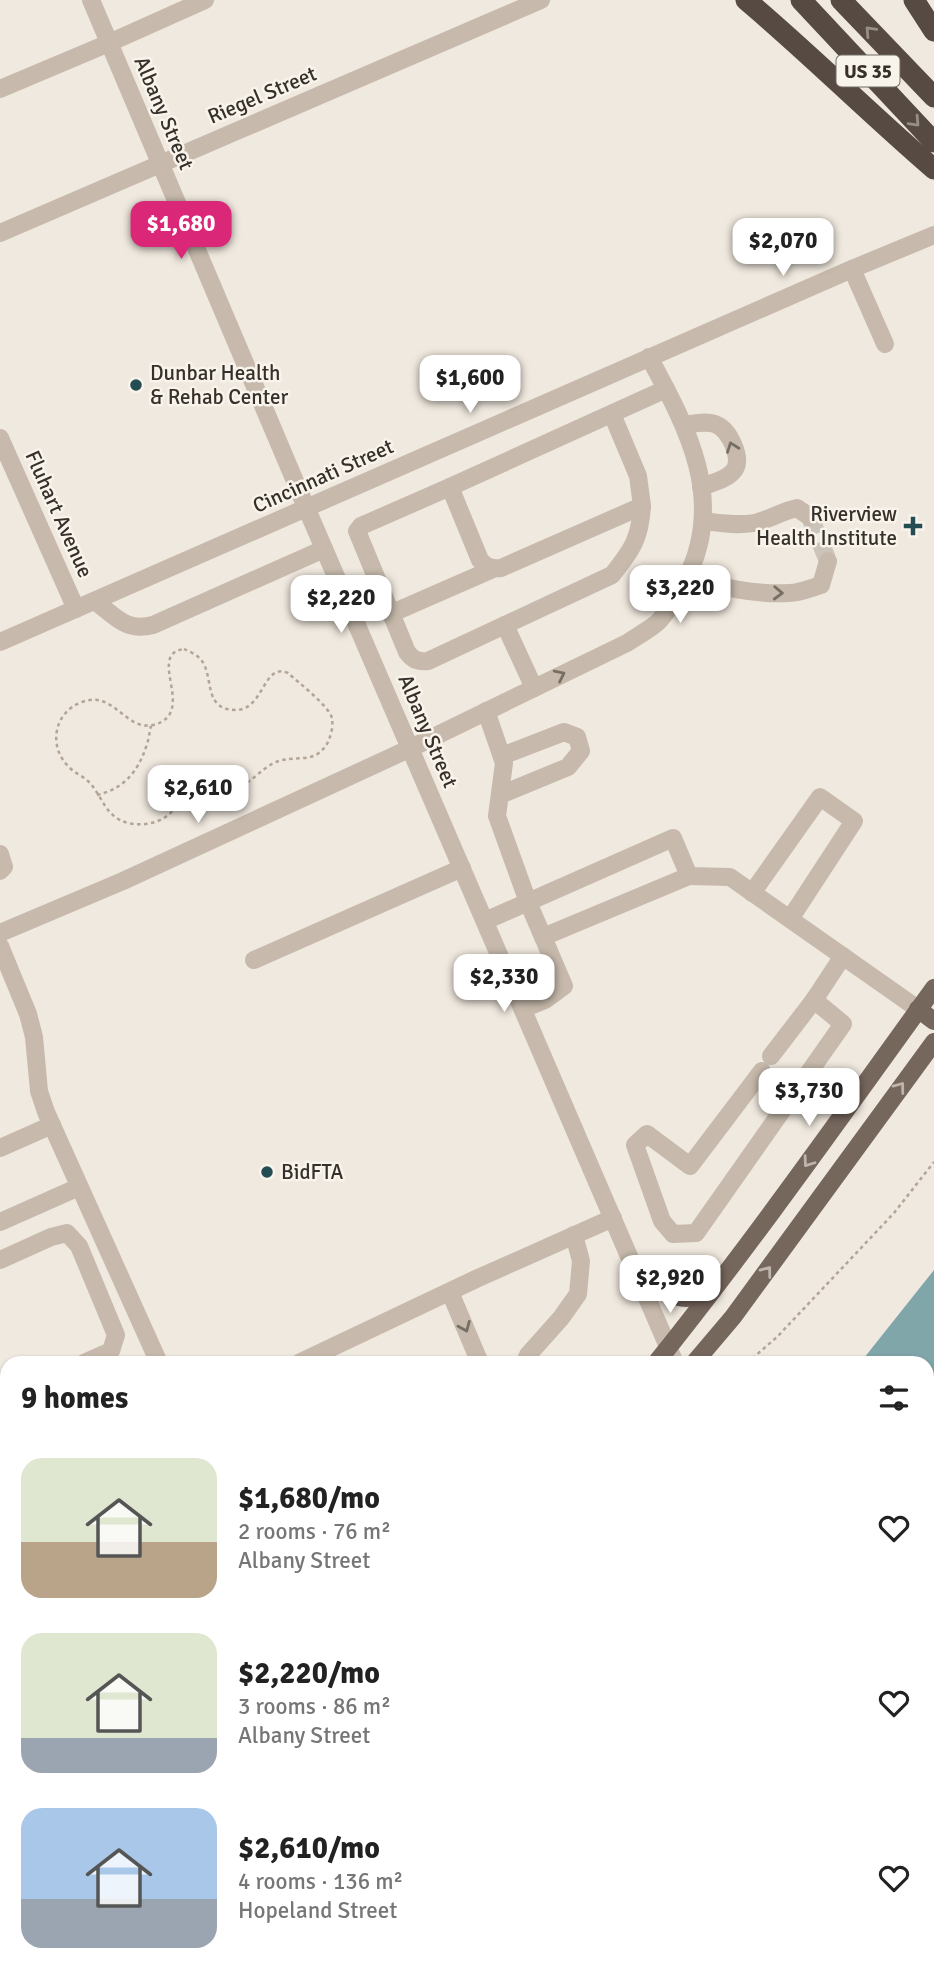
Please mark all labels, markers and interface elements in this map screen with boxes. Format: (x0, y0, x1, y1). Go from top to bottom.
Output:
one-way arrow (866, 26, 879, 39)
street label: Albany Street (128, 52, 200, 174)
road number: US 35 (836, 55, 900, 86)
street label: Riegel Street (204, 60, 320, 130)
one-way arrow (906, 114, 919, 127)
pin: $1,680 (124, 202, 238, 261)
text: $1,680 (147, 209, 215, 238)
pin: $2,070 (726, 218, 840, 278)
text: $2,070 (749, 226, 817, 255)
pin: $1,600 (413, 356, 527, 415)
place label: Dunbar Health & Rehab Center (150, 360, 288, 410)
text: $1,600 (436, 363, 504, 392)
marker: Dunbar Health & Rehab Center (128, 377, 144, 393)
street label: Cincinnati Street (249, 433, 397, 519)
one-way arrow (726, 442, 740, 454)
street label: Fluhart Avenue (19, 446, 99, 582)
place label: Riverview Health Institute (756, 501, 897, 551)
marker: Riverview Health Institute (903, 516, 923, 536)
pin: $3,220 (623, 566, 737, 625)
text: $3,220 (646, 573, 714, 602)
pin: $2,220 (284, 576, 398, 635)
text: $2,220 (307, 583, 375, 612)
one-way arrow (772, 585, 783, 600)
one-way arrow (553, 669, 565, 683)
street label: Albany Street (392, 670, 464, 792)
pin: $2,610 (141, 766, 255, 825)
text: $2,610 (164, 773, 232, 802)
pin: $2,330 (447, 954, 561, 1014)
text: $2,330 (470, 962, 538, 991)
pin: $3,730 (752, 1068, 866, 1128)
text: $3,730 (775, 1076, 843, 1105)
one-way arrow (892, 1082, 904, 1095)
one-way arrow (804, 1154, 816, 1167)
place label: BidFTA (281, 1159, 344, 1185)
marker: BidFTA (259, 1164, 275, 1180)
pin: $2,920 (613, 1256, 727, 1315)
text: $2,920 (636, 1263, 704, 1292)
one-way arrow (759, 1266, 771, 1279)
one-way arrow (457, 1320, 471, 1333)
icon: filters (875, 1379, 913, 1417)
text: 9 homes (21, 1380, 128, 1417)
text: $1,680/mo (238, 1480, 380, 1517)
icon: home (77, 1486, 161, 1570)
icon: heart (875, 1509, 913, 1547)
text: 2 rooms · 76 m² (238, 1517, 391, 1546)
text: Albany Street (238, 1546, 370, 1575)
text: $2,220/mo (238, 1655, 380, 1692)
icon: home (77, 1661, 161, 1745)
icon: heart (875, 1684, 913, 1722)
text: 3 rooms · 86 m² (238, 1692, 391, 1721)
text: Albany Street (238, 1721, 370, 1750)
text: $2,610/mo (238, 1830, 380, 1867)
icon: home (77, 1836, 161, 1920)
icon: heart (875, 1859, 913, 1897)
text: 4 rooms · 136 m² (238, 1867, 403, 1896)
text: Hopeland Street (238, 1896, 397, 1925)

